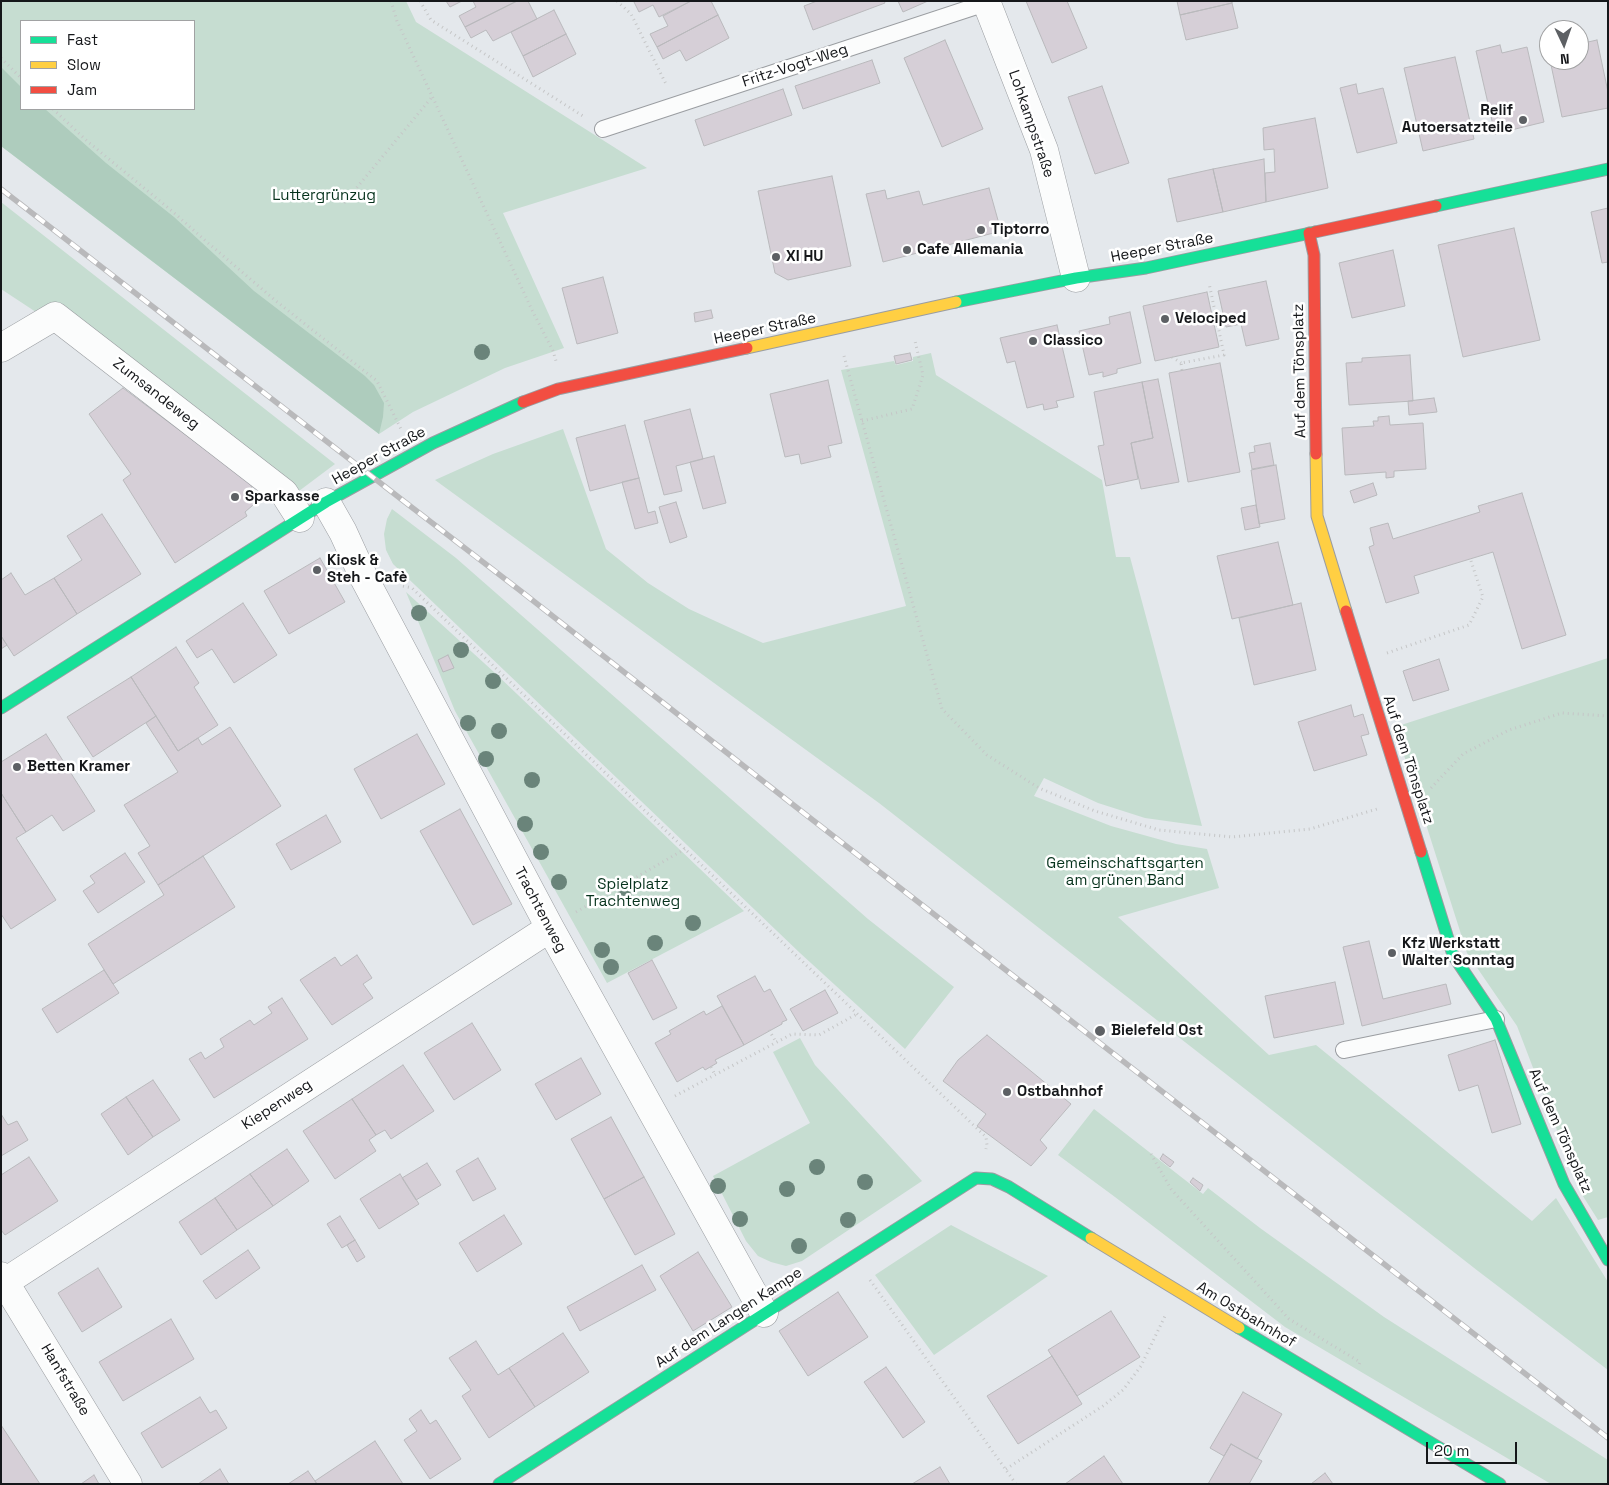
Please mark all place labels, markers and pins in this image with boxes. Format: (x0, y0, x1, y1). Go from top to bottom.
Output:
place label: Relif Autoersatzteile (1402, 102, 1513, 137)
marker: Relif Autoersatzteile (1517, 114, 1529, 126)
place label: Tiptorro (991, 221, 1049, 239)
marker: Tiptorro (975, 224, 987, 236)
place label: Cafe Allemania (917, 241, 1023, 259)
marker: Cafe Allemania (901, 244, 913, 256)
place label: XI HU (786, 248, 823, 266)
marker: XI HU (770, 251, 782, 263)
place label: Velociped (1175, 310, 1246, 328)
marker: Velociped (1159, 313, 1171, 325)
place label: Classico (1043, 332, 1103, 350)
marker: Classico (1027, 335, 1039, 347)
place label: Sparkasse (245, 488, 320, 506)
marker: Sparkasse (229, 491, 241, 503)
place label: Kiosk & Steh - Cafè (327, 552, 407, 587)
marker: Kiosk & Steh - Cafè (311, 564, 323, 576)
place label: Betten Kramer (27, 758, 130, 776)
marker: Betten Kramer (11, 761, 23, 773)
place label: Kfz Werkstatt Walter Sonntag (1402, 935, 1514, 970)
marker: Kfz Werkstatt Walter Sonntag (1386, 947, 1398, 959)
place label: Bielefeld Ost (1111, 1022, 1203, 1040)
marker: Bielefeld Ost (1093, 1024, 1107, 1038)
place label: Ostbahnhof (1017, 1083, 1103, 1101)
marker: Ostbahnhof (1001, 1086, 1013, 1098)

